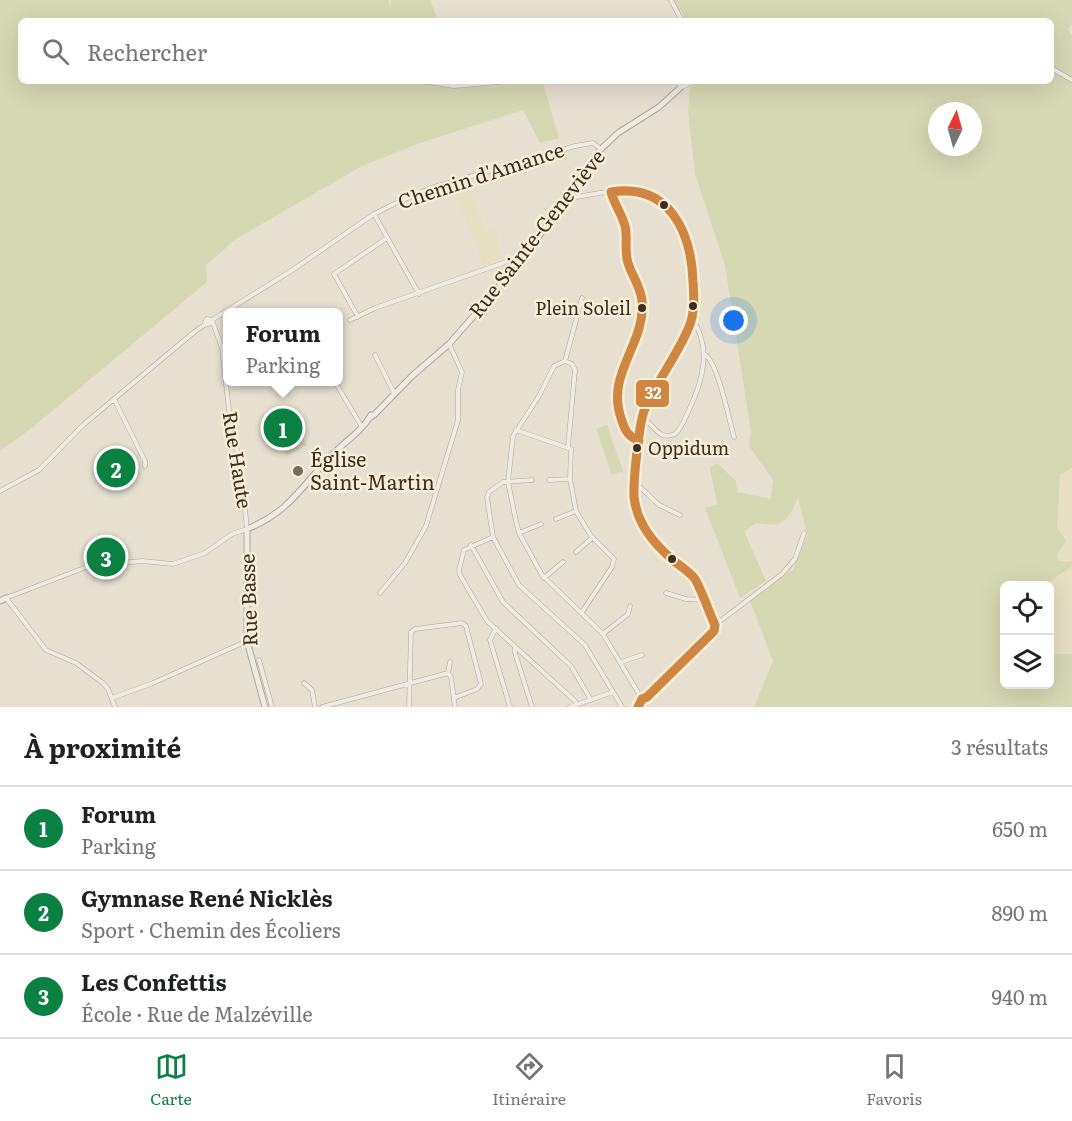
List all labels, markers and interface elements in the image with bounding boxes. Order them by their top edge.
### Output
search box [18,18,1054,84]
icon: search [39,35,72,68]
text: Rechercher [87,35,207,68]
north arrow [928,102,982,156]
street label: Chemin d'Amance [393,133,567,215]
street label: Rue Sainte-Geneviève [460,142,611,323]
unlabelled marker [658,199,670,211]
place label: Plein Soleil [535,294,631,321]
unlabelled marker [687,300,699,312]
marker: Plein Soleil [636,302,648,314]
your location [719,306,748,335]
popup [223,308,343,386]
text: Forum [245,316,321,349]
text: Parking [245,349,320,379]
line badge: 32 [635,379,670,408]
text: 32 [644,380,662,404]
pin: 1 [264,406,302,450]
street label: Rue Haute [216,409,261,511]
place label: Oppidum [648,434,729,461]
marker: Oppidum [631,442,643,454]
place label: Église Saint-Martin [310,443,435,496]
pin: 2 [96,446,136,490]
marker: Église Saint-Martin [291,464,305,478]
pin: 3 [86,534,126,580]
street label: Rue Basse [230,553,264,647]
unlabelled marker [666,553,678,565]
map controls [1000,581,1054,689]
button: locate [1000,581,1054,635]
button: layers [1000,635,1054,689]
text: À proximité [24,727,181,766]
text: 3 résultats [951,731,1048,761]
text: Forum [81,797,156,830]
text: 1 [39,813,48,843]
text: 650 m [992,813,1048,843]
text: Parking [81,830,156,860]
text: Gymnase René Nicklès [81,881,332,914]
text: 2 [38,897,49,927]
text: 890 m [992,897,1048,927]
text: Sport · Chemin des Écoliers [81,914,341,944]
text: Les Confettis [81,965,227,998]
text: 3 [38,981,49,1011]
text: 940 m [992,981,1048,1011]
text: École · Rue de Malzéville [81,998,313,1028]
tab: Carte [150,1050,192,1110]
tab: Itinéraire [492,1050,566,1110]
tab: Favoris [866,1050,922,1110]

